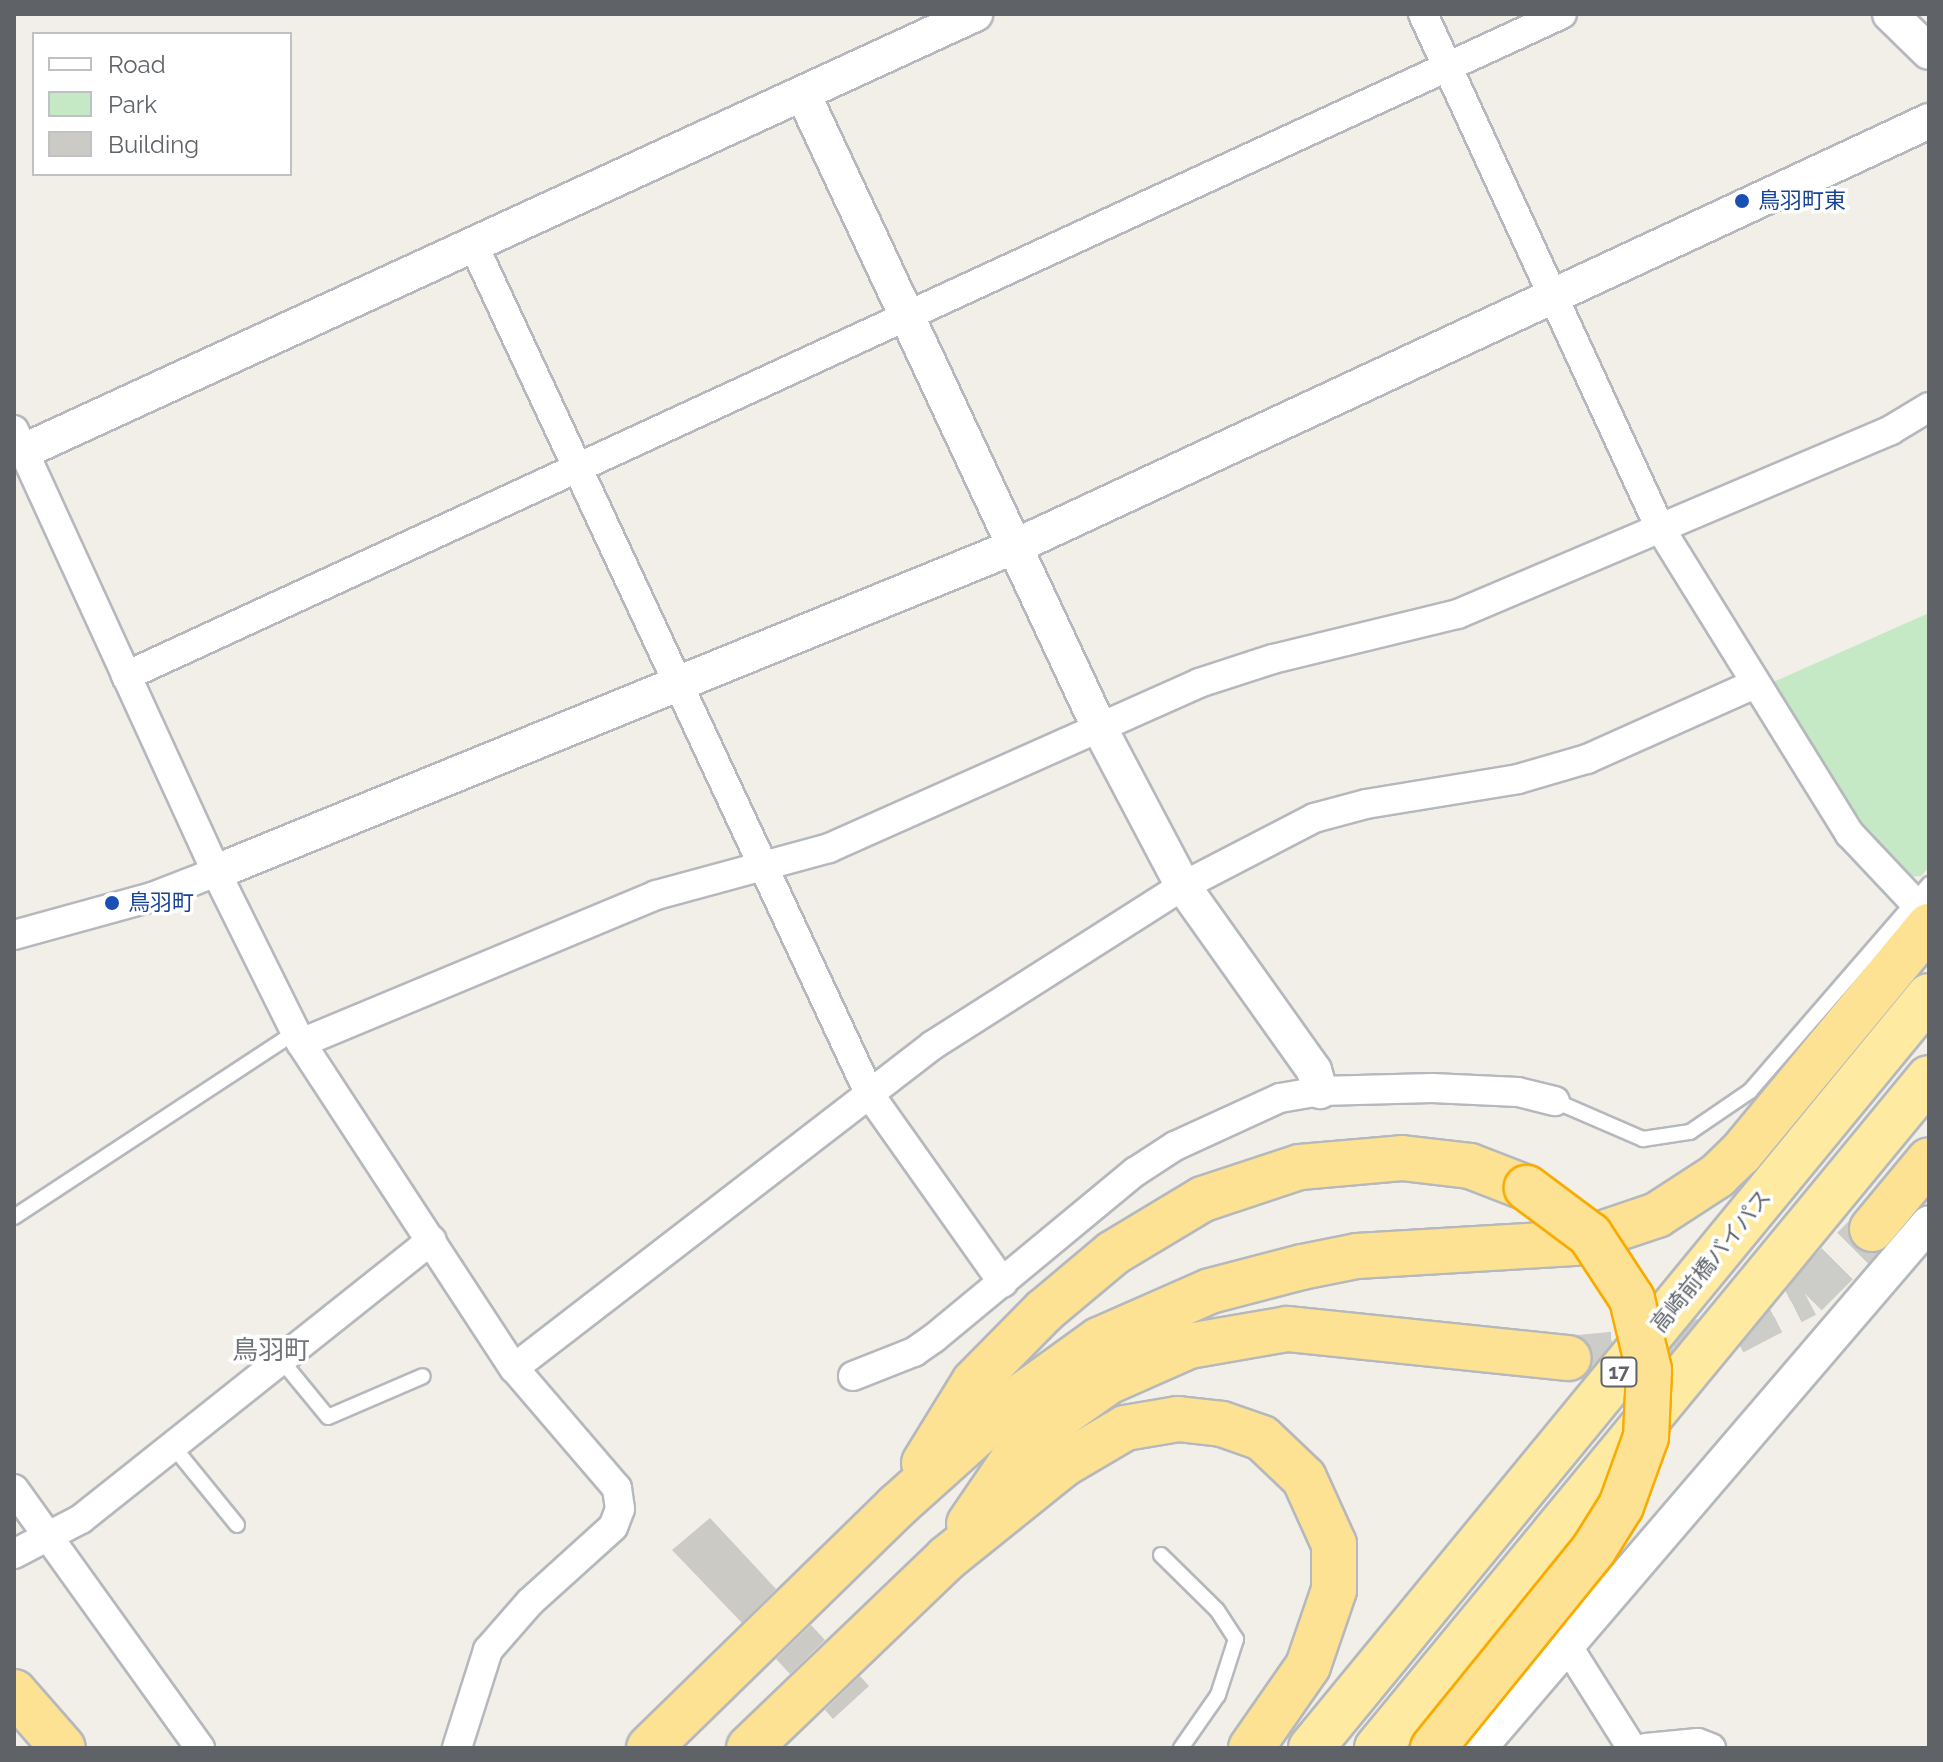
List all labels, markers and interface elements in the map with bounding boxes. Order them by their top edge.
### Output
legend [32,32,292,176]
text: Road [108,50,166,79]
text: Park [108,90,157,119]
text: Building [108,130,199,159]
place label: 鳥羽町東 [1758,188,1846,214]
marker: 鳥羽町東 [1733,192,1751,210]
place label: 鳥羽町 [128,890,194,916]
marker: 鳥羽町 [103,894,121,912]
street label: 高崎前橋バイパス [1645,1184,1777,1338]
district label: 鳥羽町 [232,1335,310,1367]
road number: 17 [1599,1356,1639,1388]

